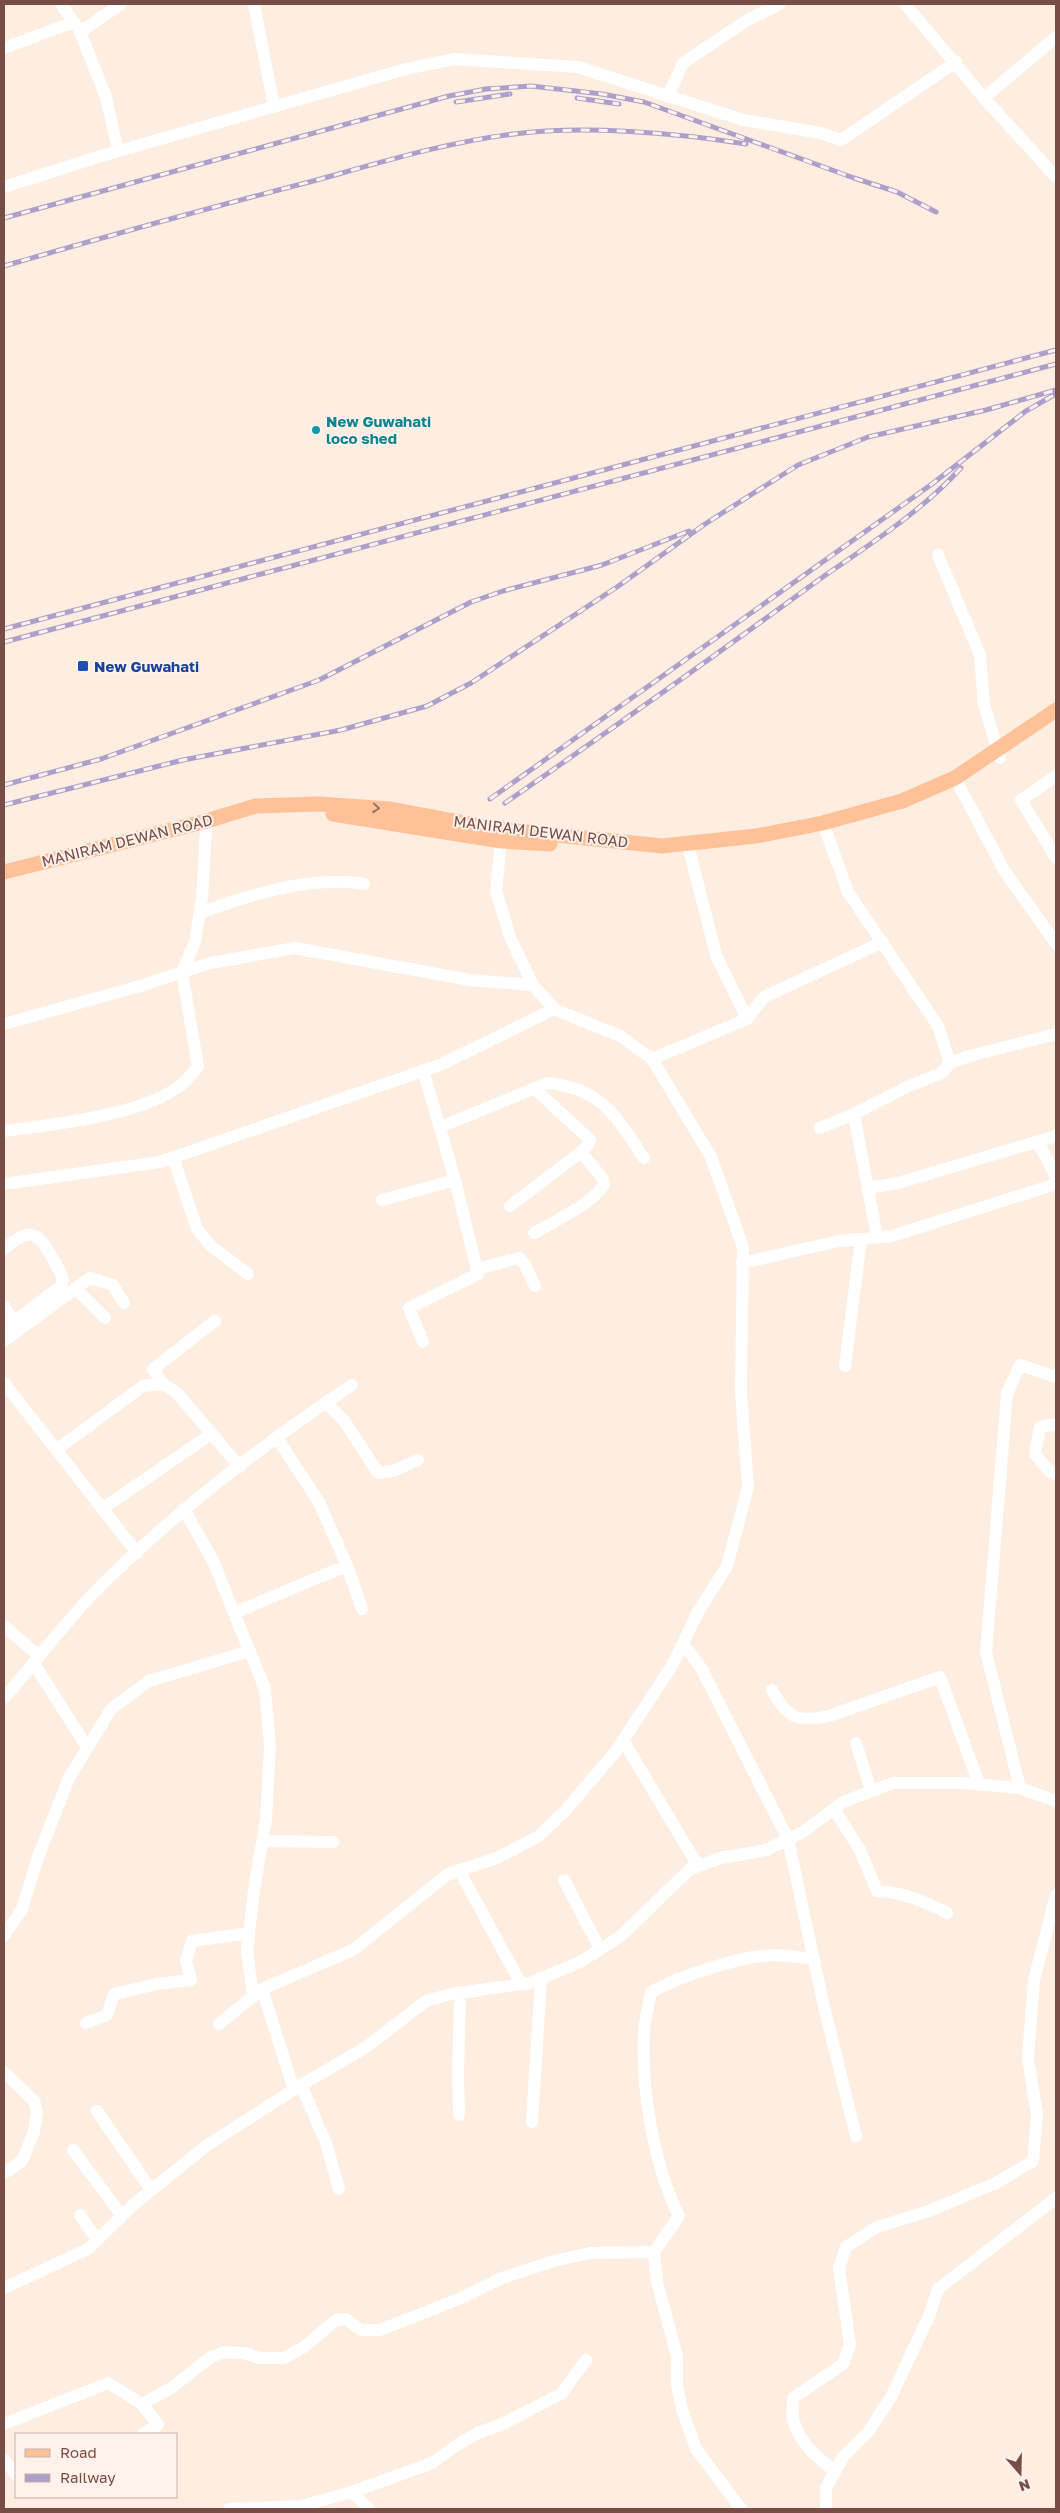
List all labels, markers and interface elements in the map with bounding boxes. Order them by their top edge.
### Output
place label: New Guwahati loco shed [326,412,431,447]
marker: New Guwahati loco shed [310,424,322,436]
place label: New Guwahati [94,657,199,675]
marker: New Guwahati [76,659,90,673]
one-way arrow [373,802,381,813]
street label: MANIRAM DEWAN ROAD [39,810,215,870]
street label: MANIRAM DEWAN ROAD [453,811,629,851]
legend [15,2433,178,2498]
text: Road [60,2443,97,2461]
north arrow [995,2448,1045,2498]
text: Railway [60,2468,116,2486]
text: N [1017,2476,1033,2495]

